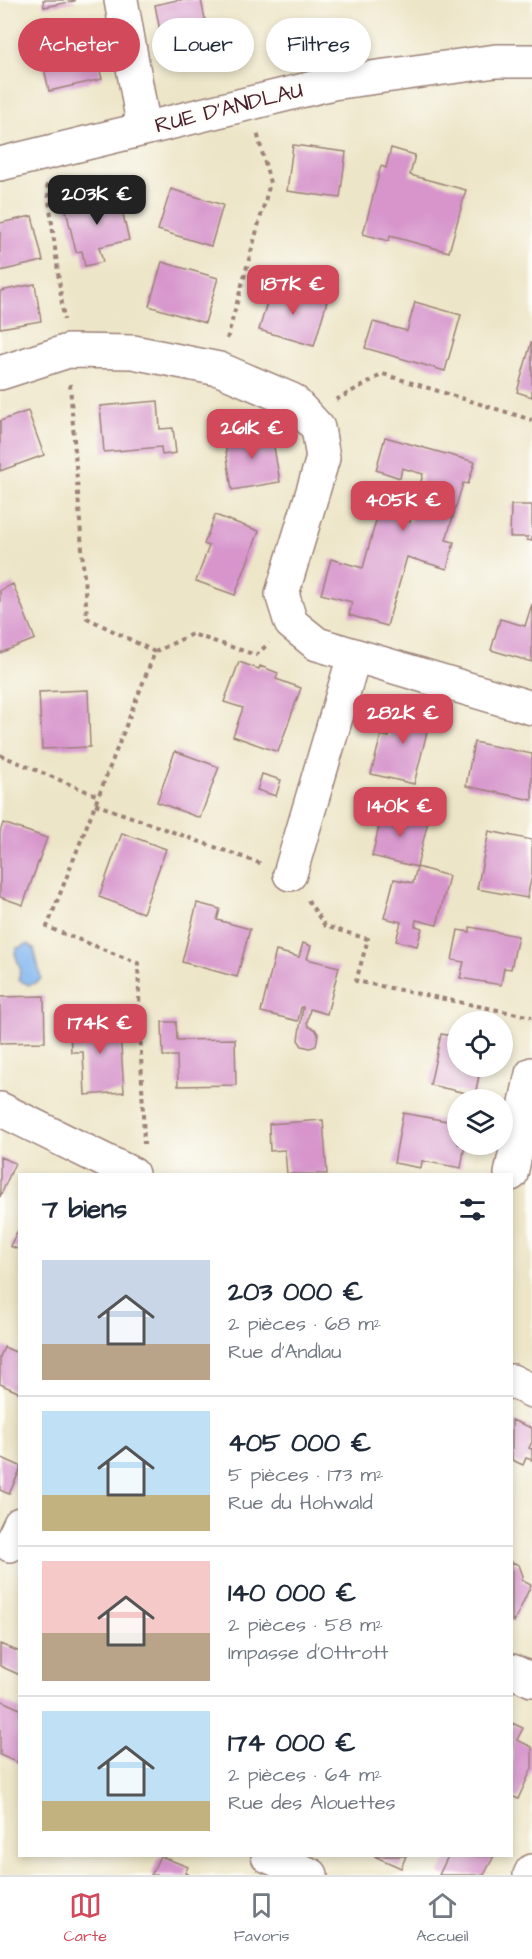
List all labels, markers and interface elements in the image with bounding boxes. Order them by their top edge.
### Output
chip: Acheter [18,18,140,72]
chip: Louer [152,18,254,72]
chip: Filtres [266,18,371,72]
street label: RUE D'ANDLAU [152,75,306,141]
pin: 203K € [48,175,146,226]
text: 203K € [62,180,132,208]
pin: 187K € [244,265,342,316]
text: 187K € [261,270,325,298]
pin: 261K € [203,409,301,460]
text: 261K € [221,414,283,442]
pin: 405K € [354,481,452,532]
text: 405K € [365,486,441,514]
pin: 282K € [354,694,452,745]
text: 282K € [367,699,439,727]
pin: 140K € [351,787,449,838]
text: 140K € [368,792,432,820]
pin: 174K € [51,1004,149,1055]
text: 174K € [68,1009,132,1037]
map controls [447,1011,513,1155]
button: locate [447,1011,513,1077]
button: layers [447,1089,513,1155]
text: 7 biens [42,1191,127,1227]
icon: filters [456,1193,489,1226]
text: 203 000 € [228,1274,363,1310]
icon: home [90,1284,162,1356]
text: 2 pièces · 68 m² [228,1310,381,1338]
text: Rue d'Andlau [228,1338,341,1366]
text: 405 000 € [228,1425,371,1461]
icon: home [90,1435,162,1507]
text: 5 pièces · 173 m² [228,1461,384,1489]
text: Rue du Hohwald [228,1489,373,1517]
text: 140 000 € [228,1575,356,1611]
icon: home [90,1585,162,1657]
text: 2 pièces · 58 m² [228,1611,383,1639]
text: Impasse d'Ottrott [228,1639,388,1667]
text: 174 000 € [228,1725,356,1761]
icon: home [90,1735,162,1807]
text: 2 pièces · 64 m² [228,1761,382,1789]
text: Rue des Alouettes [228,1789,396,1817]
tab: Carte [63,1889,107,1947]
tab: Favoris [234,1889,289,1947]
tab: Accueil [416,1889,469,1947]

